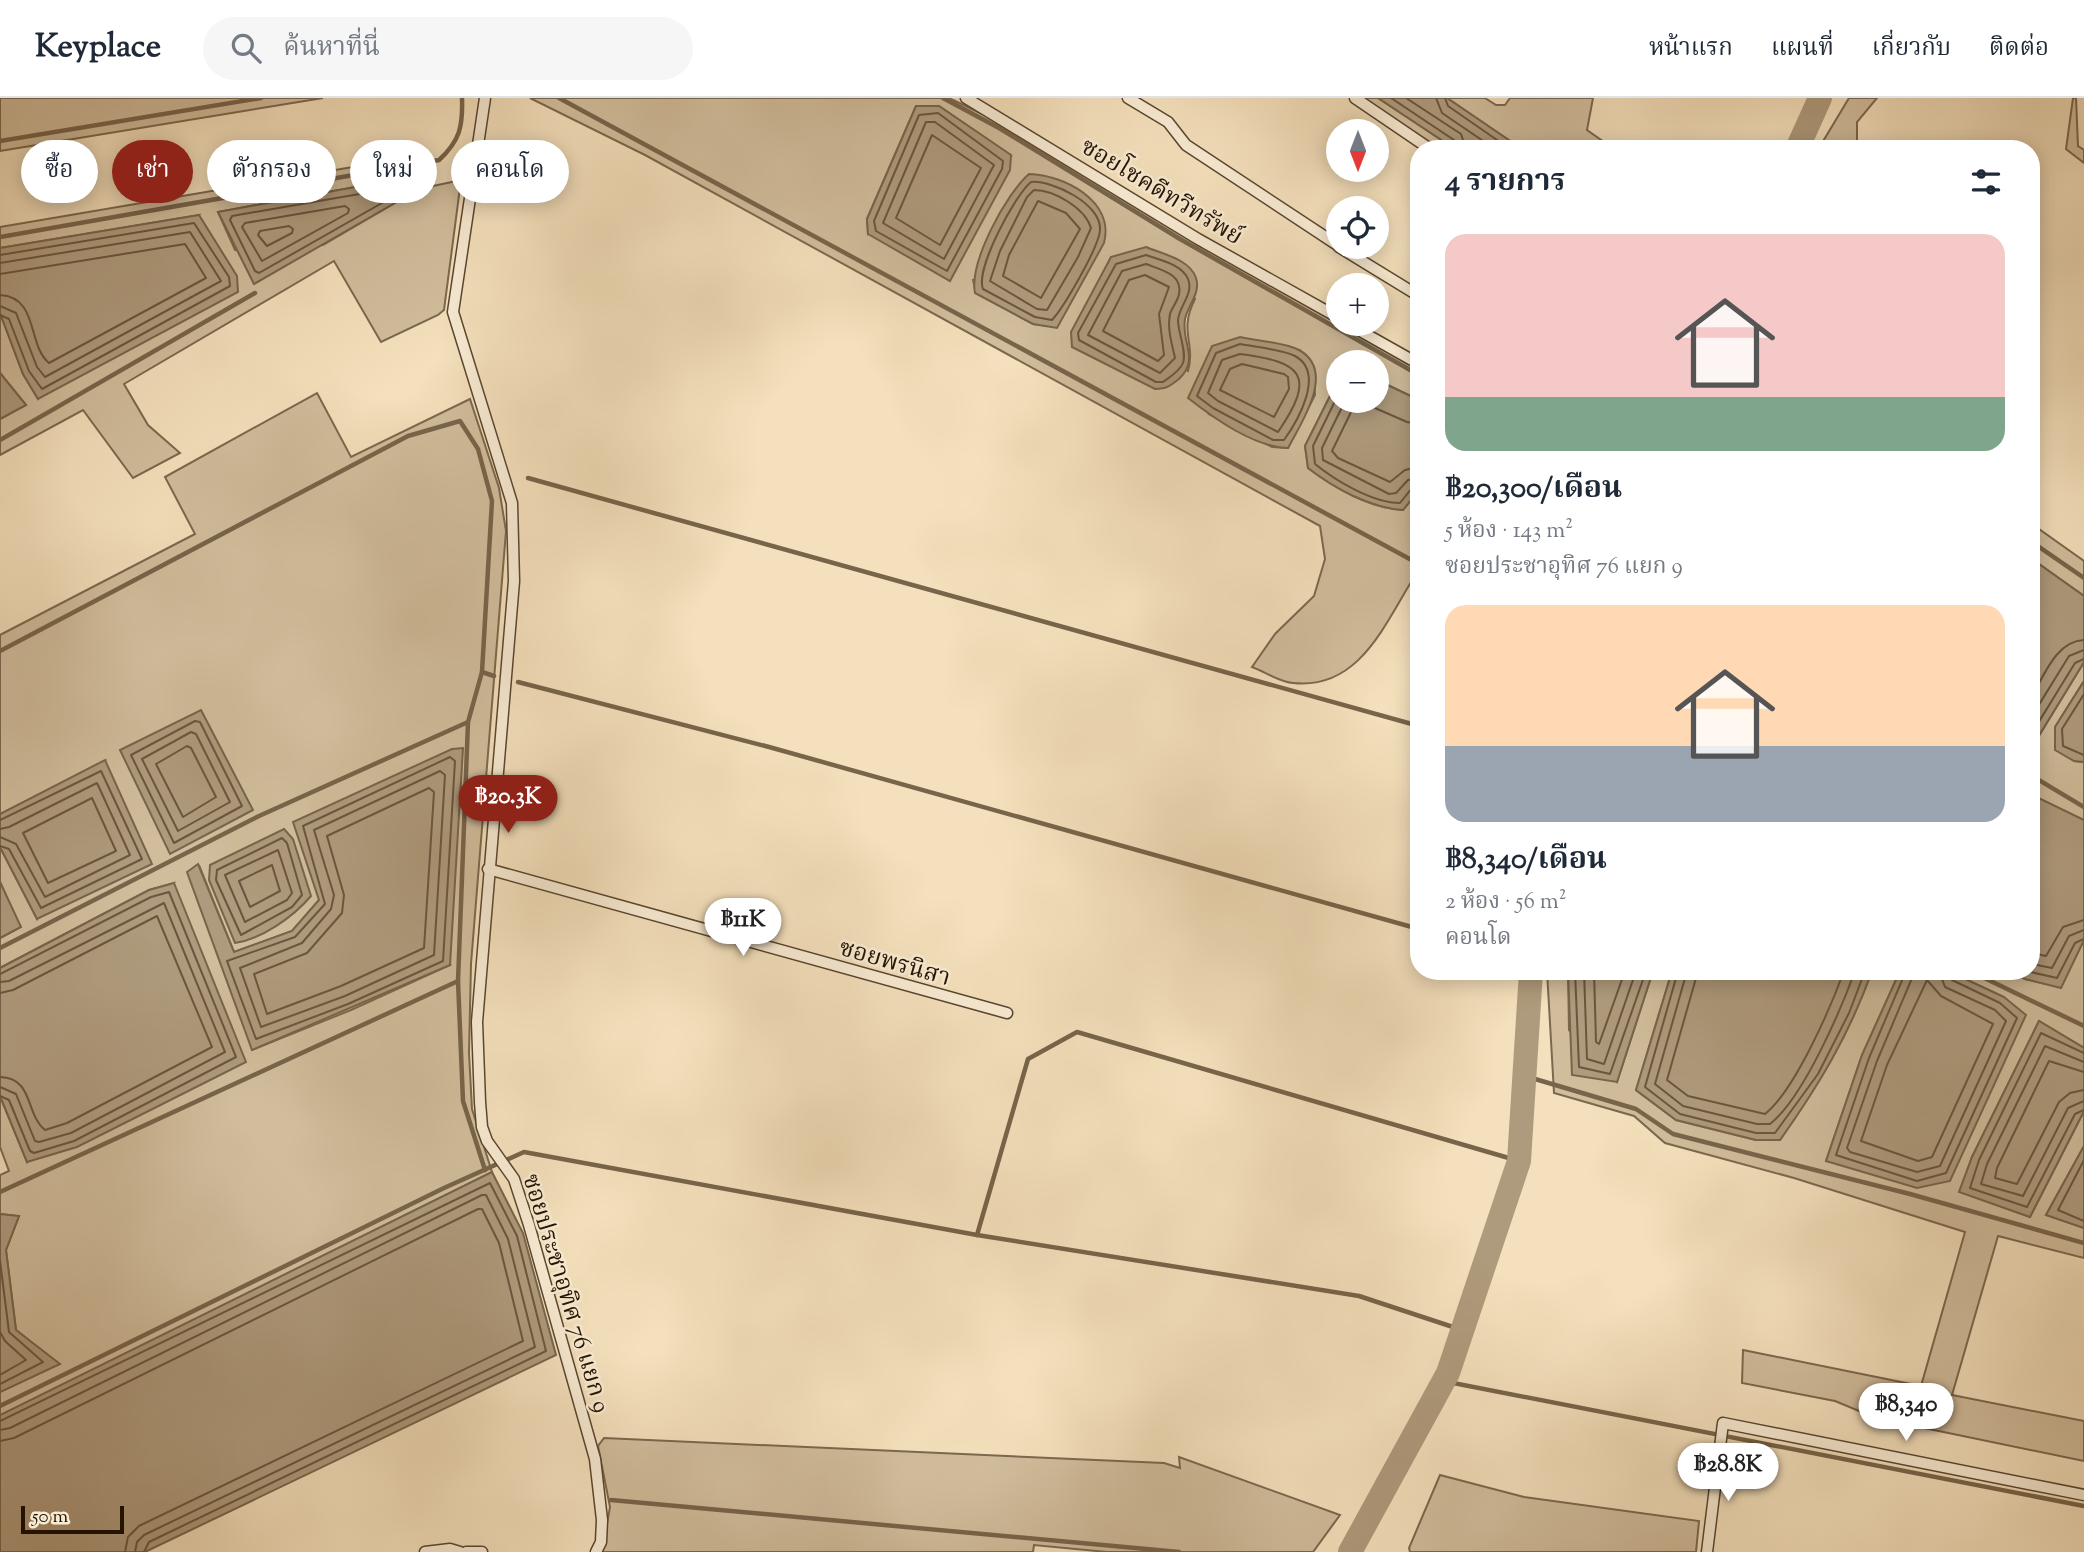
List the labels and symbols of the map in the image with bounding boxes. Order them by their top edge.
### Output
north arrow [1326,119,1390,182]
street label: ซอยโชคดีทวีทรัพย์ [1074,128,1250,255]
pin: ฿20.3K [451,776,565,835]
pin: ฿11K [702,898,784,958]
street label: ซอยพรนิสา [835,932,954,996]
street label: ซอยประชาอุทิศ 76 แยก 9 [513,1170,618,1417]
pin: ฿8,340 [1849,1384,1963,1443]
pin: ฿28.8K [1671,1444,1785,1503]
scale bar [21,1503,124,1535]

